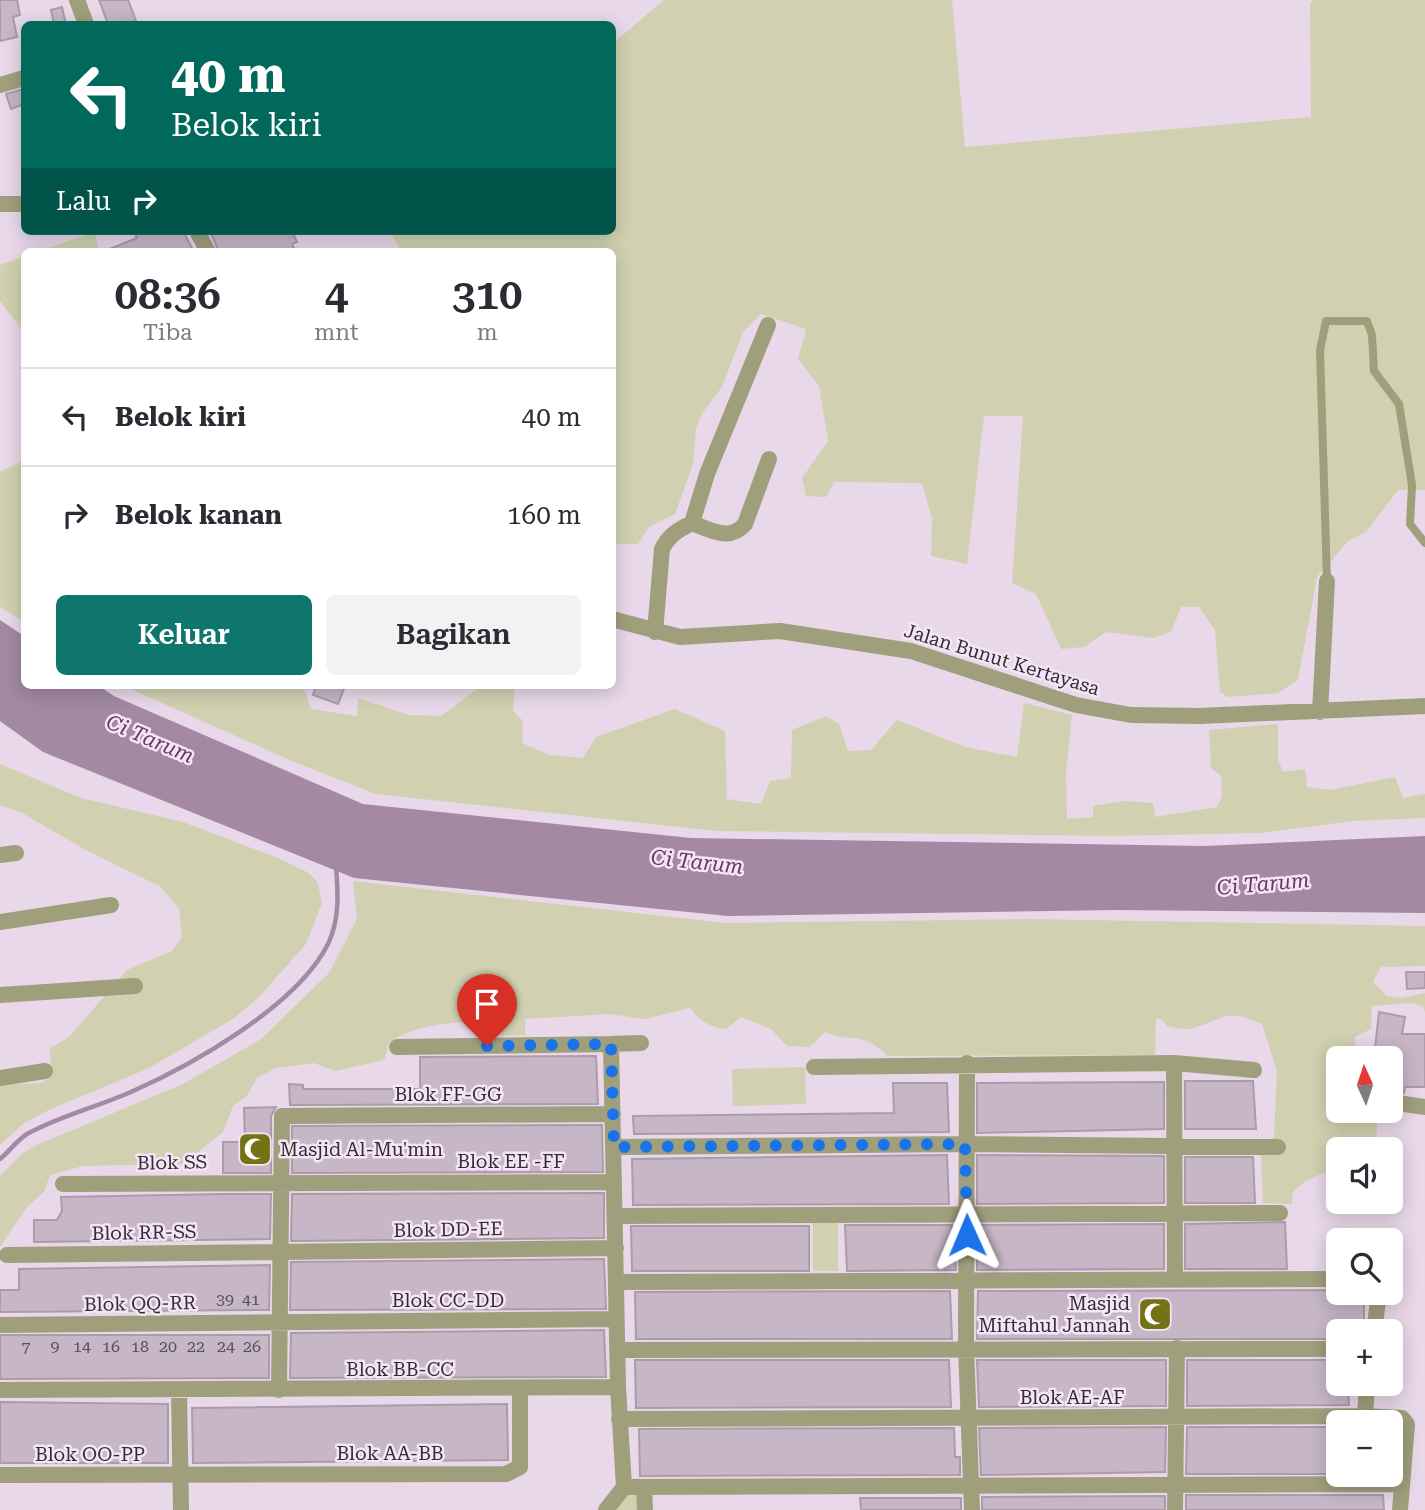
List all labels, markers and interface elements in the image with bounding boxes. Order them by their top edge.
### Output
text: 40 m [171,47,286,104]
icon: left [56,49,147,140]
text: Belok kiri [171,106,322,144]
icon: right [125,182,163,220]
text: Lalu [56,186,111,216]
text: 08:36 [114,270,221,319]
text: 4 [325,270,348,319]
text: 310 [452,270,523,319]
text: Tiba [143,319,193,346]
text: mnt [314,319,359,346]
text: m [477,319,498,346]
icon: left [56,398,94,436]
text: Belok kiri [115,402,246,432]
text: 40 m [522,402,581,432]
icon: right [56,496,94,534]
text: Belok kanan [115,500,282,530]
text: 160 m [507,500,581,530]
button: Keluar [56,595,312,675]
button: Bagikan [326,595,581,675]
street label: Jalan Bunut Kertayasa [901,619,1103,700]
water label: Ci Tarum [103,710,197,768]
water label: Ci Tarum [650,845,744,879]
water label: Ci Tarum [1216,868,1310,900]
pin [457,974,517,1046]
icon: arrive [468,985,506,1023]
north arrow [1326,1046,1404,1124]
map controls [1326,1046,1403,1487]
street label: Blok FF-GG [394,1083,502,1106]
mosque icon: Masjid Al-Mu'min [236,1130,274,1168]
button: sound [1326,1137,1403,1214]
place label: Masjid Al-Mu'min [280,1138,443,1161]
street label: Blok SS [137,1150,207,1175]
street label: Blok EE -FF [457,1150,565,1173]
position arrow [930,1198,1004,1272]
street label: Blok DD-EE [393,1217,503,1242]
street label: Blok RR-SS [91,1220,197,1245]
button: search [1326,1228,1403,1305]
street label: Blok CC-DD [392,1289,504,1312]
house number: 39 [216,1290,234,1309]
house number: 41 [242,1290,260,1309]
street label: Blok QQ-RR [84,1291,196,1316]
place label: Masjid Miftahul Jannah [978,1292,1130,1337]
mosque icon: Masjid Miftahul Jannah [1136,1295,1174,1333]
button: + [1326,1319,1403,1396]
house number: 7 [22,1337,31,1356]
house number: 9 [51,1337,60,1356]
house number: 14 [73,1337,91,1356]
house number: 16 [102,1337,120,1356]
house number: 18 [131,1337,149,1356]
house number: 20 [159,1337,177,1356]
house number: 22 [187,1337,205,1356]
house number: 24 [217,1337,235,1356]
house number: 26 [243,1337,261,1356]
street label: Blok BB-CC [346,1358,454,1381]
street label: Blok AE-AF [1020,1386,1124,1409]
button: − [1326,1410,1403,1487]
street label: Blok AA-BB [336,1442,444,1465]
street label: Blok OO-PP [35,1443,145,1466]

